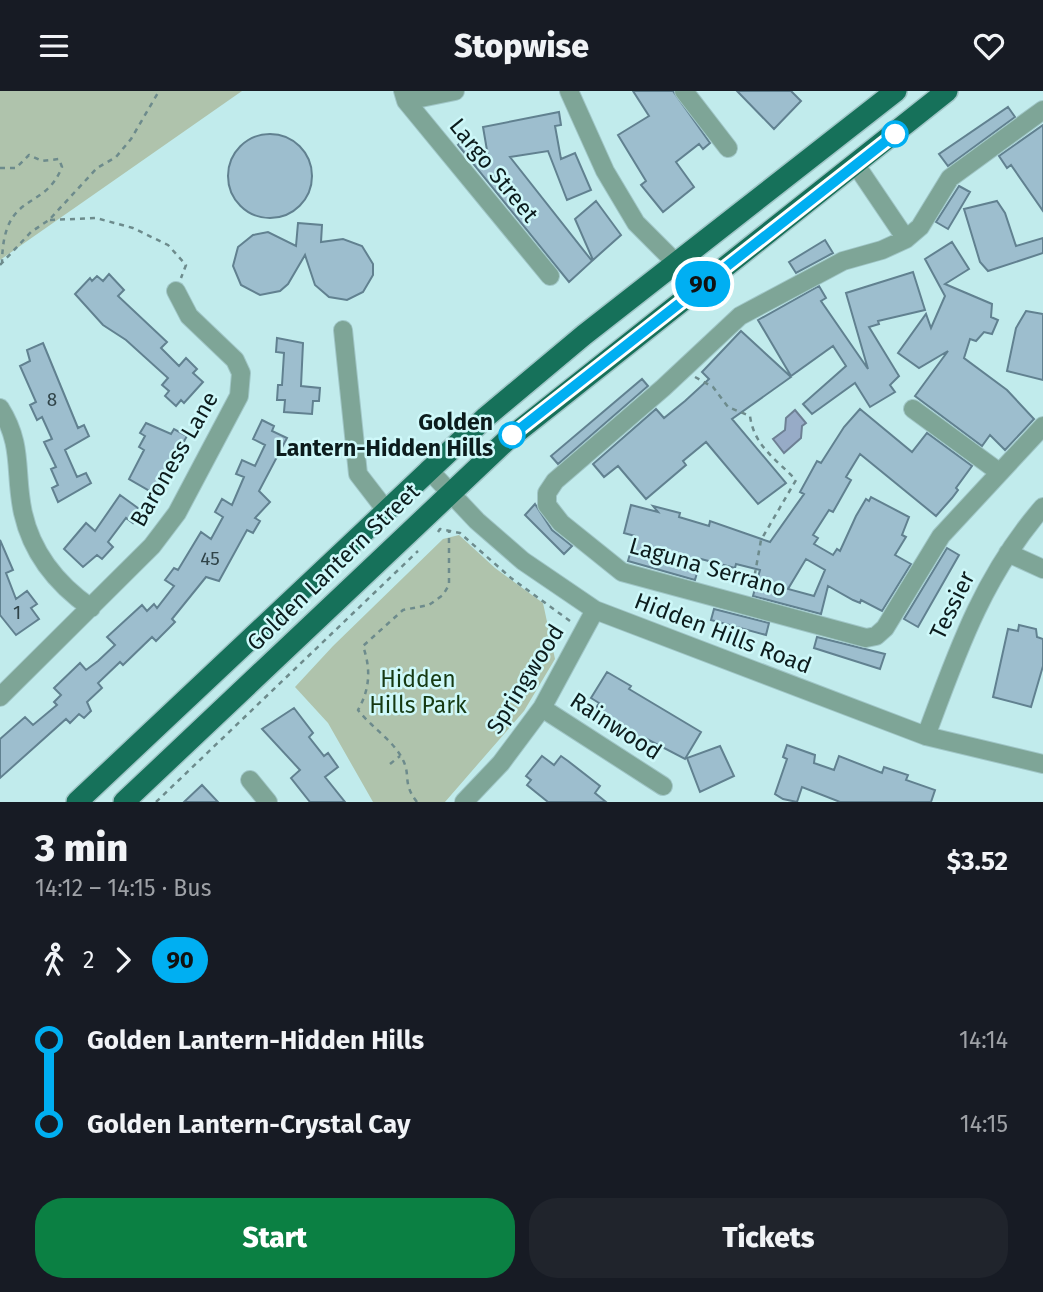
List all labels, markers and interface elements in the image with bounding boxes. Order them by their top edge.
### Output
icon: menu [35,27,73,65]
text: Stopwise [454,27,589,65]
icon: heart [970,27,1008,65]
street label: Largo Street [444,112,545,228]
unlabelled marker [882,121,908,147]
line badge: 90 [672,261,734,307]
text: 90 [689,270,717,298]
street label: Baroness Lane [124,387,224,531]
house number: 8 [47,388,57,411]
place label: Golden Lantern-Hidden Hills [275,408,493,462]
marker: Golden Lantern-Hidden Hills [499,422,525,448]
street label: Golden Lantern Street [241,477,426,657]
street label: Laguna Serrano [626,531,790,603]
house number: 45 [200,547,220,570]
street label: Tessier [924,566,980,644]
street label: Hidden Hills Road [631,586,815,680]
house number: 1 [13,601,21,624]
street label: Springwood [480,619,570,739]
park label: Hidden Hills Park [369,665,467,719]
street label: Rainwood [565,686,667,766]
text: 3 min [35,825,128,871]
text: $3.52 [947,846,1008,877]
text: 14:12 – 14:15 · Bus [35,874,211,902]
icon: walk [35,941,73,979]
icon: forward [104,941,142,979]
text: 2 [83,946,94,974]
text: 90 [166,946,194,974]
text: Golden Lantern-Hidden Hills [87,1025,424,1056]
text: 14:14 [959,1026,1008,1054]
text: Golden Lantern-Crystal Cay [87,1109,410,1140]
text: 14:15 [960,1110,1008,1138]
button: Start [35,1198,515,1278]
button: Tickets [529,1198,1008,1278]

